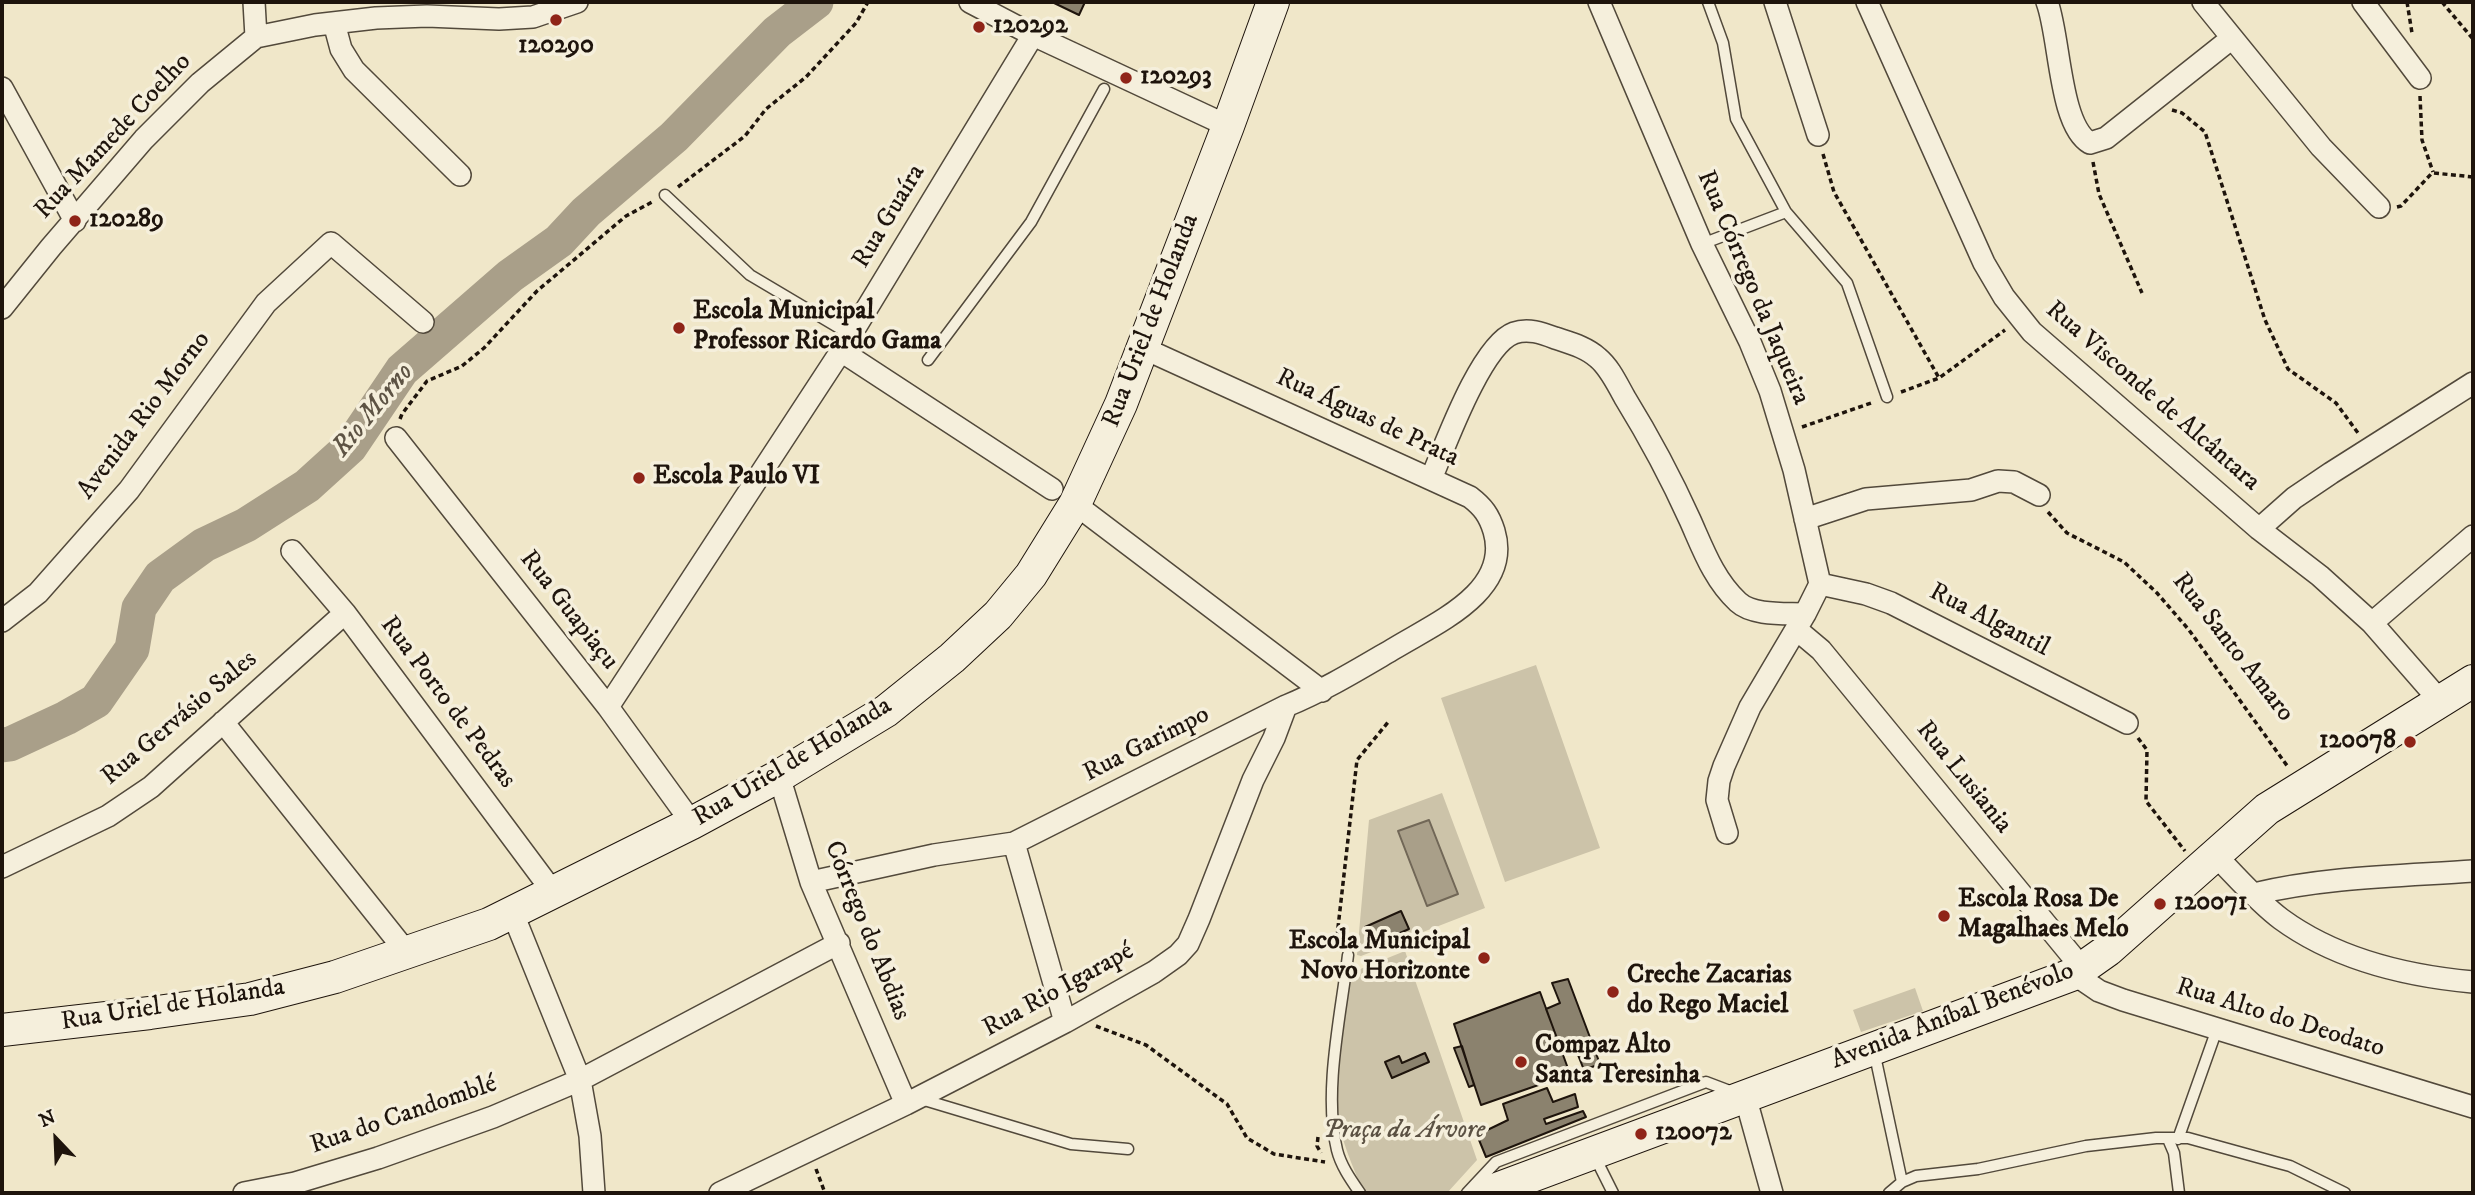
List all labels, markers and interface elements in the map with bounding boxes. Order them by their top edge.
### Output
place label: 120292 [993,11,1068,43]
marker: 120290 [548,12,564,28]
marker: 120292 [971,19,987,35]
place label: 120290 [518,31,594,63]
street label: Rua Mamede Coelho [29,48,199,226]
place label: 120293 [1140,62,1212,94]
marker: 120293 [1118,70,1134,86]
street label: Rua Guaíra [847,159,933,275]
street label: Rua Córrego da Jaqueira [1689,166,1815,410]
place label: 120289 [89,205,164,237]
street label: Rua Uriel de Holanda [1097,210,1207,432]
marker: 120289 [67,213,83,229]
street label: Rua Visconde de Alcântara [2038,295,2266,499]
place label: Escola Municipal Professor Ricardo Gama [693,297,941,358]
marker: Escola Municipal Professor Ricardo Gama [671,320,687,336]
street label: Avenida Rio Morno [72,326,218,506]
water label: Rio Morno [326,357,422,465]
street label: Rua Águas de Prata [1271,363,1463,475]
place label: Escola Paulo VI [653,462,820,494]
marker: Escola Paulo VI [631,470,647,486]
street label: Rua Guapiaçu [512,545,624,677]
street label: Rua Santo Amaro [2164,567,2300,729]
street label: Rua Algantil [1924,577,2054,665]
street label: Rua Porto de Pedras [372,611,522,795]
street label: Rua Gervásio Sales [96,645,264,793]
street label: Rua Uriel de Holanda [688,691,898,835]
street label: Rua Garimpo [1079,700,1215,790]
street label: Rua Lusiania [1908,716,2018,840]
place label: 120078 [2319,726,2396,758]
marker: 120078 [2402,734,2418,750]
street label: Córrego do Abdias [816,837,916,1025]
place label: Escola Rosa De Magalhaes Melo [1958,885,2129,946]
place label: 120071 [2174,888,2248,920]
marker: 120071 [2152,896,2168,912]
marker: Escola Rosa De Magalhaes Melo [1936,908,1952,924]
place label: Escola Municipal Novo Horizonte [1289,927,1470,988]
street label: Rua Rio Igarapé [978,937,1140,1045]
marker: Escola Municipal Novo Horizonte [1476,950,1492,966]
street label: Avenida Aníbal Benévolo [1827,956,2079,1078]
place label: Creche Zacarias do Rego Maciel [1627,961,1792,1023]
street label: Rua Alto do Deodato [2172,972,2388,1066]
street label: Rua Uriel de Holanda [59,973,287,1039]
marker: Creche Zacarias do Rego Maciel [1605,984,1621,1000]
place label: Compaz Alto Santa Teresinha [1535,1031,1700,1092]
marker: Compaz Alto Santa Teresinha [1513,1054,1529,1070]
street label: Rua do Candomblé [307,1069,501,1163]
north arrow [21,1104,91,1174]
text: N [36,1106,59,1133]
park label: Praça da Árvore [1323,1116,1485,1148]
place label: 120072 [1655,1118,1732,1150]
marker: 120072 [1633,1126,1649,1142]

